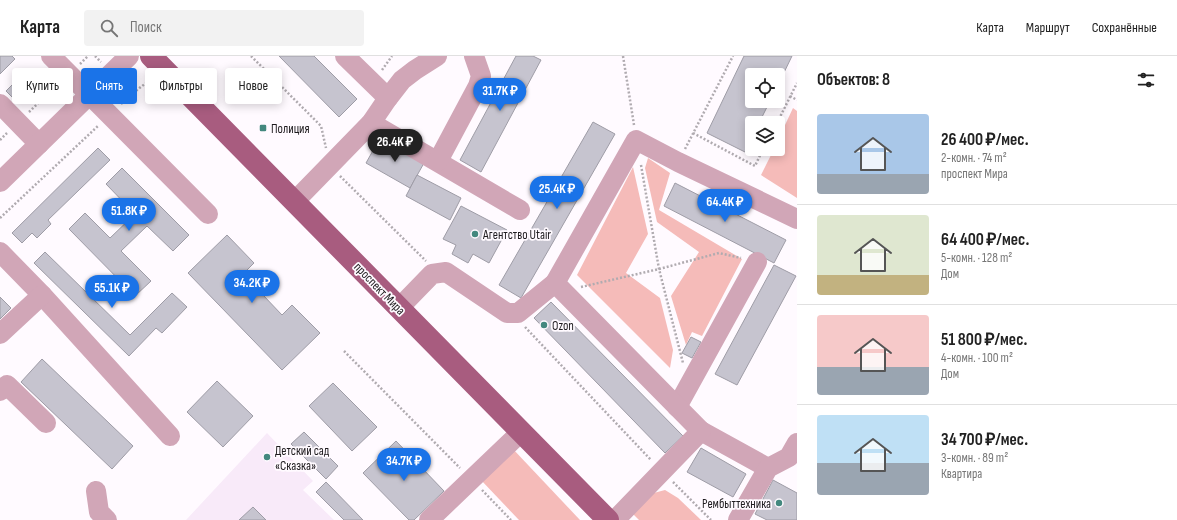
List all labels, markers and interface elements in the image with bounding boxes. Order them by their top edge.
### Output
search box [84,10,364,46]
text: Карта [20,16,60,39]
icon: search [98,17,120,39]
text: Поиск [130,18,162,37]
text: Карта [976,19,1004,36]
text: Маршрут [1026,19,1070,36]
text: Сохранённые [1092,19,1157,36]
chip: Купить [12,68,73,104]
chip: Снять [81,68,137,104]
chip: Фильтры [145,68,217,104]
chip: Новое [225,68,282,104]
map controls [745,68,785,156]
button: locate [745,68,785,108]
icon: filters [1135,69,1157,91]
text: Объектов: 8 [817,70,890,90]
pin: 31.7K ₽ [463,78,537,112]
text: 31.7K ₽ [482,83,518,99]
button: layers [745,116,785,156]
place label: Полиция [271,121,310,137]
marker: Полиция [258,123,268,133]
pin: 26.4K ₽ [358,129,432,163]
icon: home [849,130,897,178]
text: 26 400 ₽/мес. [941,130,1029,150]
text: 26.4K ₽ [377,134,413,150]
text: 2-комн. · 74 m² [941,150,1007,166]
text: проспект Мира [941,166,1008,182]
pin: 25.4K ₽ [520,176,594,210]
text: 25.4K ₽ [539,181,575,197]
pin: 64.4K ₽ [688,189,762,223]
text: 64.4K ₽ [706,194,744,210]
pin: 51.8K ₽ [92,198,166,232]
text: 51.8K ₽ [111,203,147,219]
place label: Агентство Utair [482,227,551,243]
marker: Агентство Utair [470,229,480,239]
text: 64 400 ₽/мес. [941,230,1029,250]
icon: home [849,231,897,279]
text: 5-комн. · 128 m² [941,250,1012,266]
street label: проспект Мира [350,259,408,318]
text: Дом [941,266,959,282]
pin: 34.2K ₽ [215,270,289,304]
pin: 55.1K ₽ [75,275,149,309]
text: 34.2K ₽ [234,275,270,291]
text: 55.1K ₽ [94,280,130,296]
place label: Ozon [552,318,574,334]
marker: Ozon [539,320,549,330]
text: 51 800 ₽/мес. [941,330,1027,350]
icon: home [849,331,897,379]
text: 4-комн. · 100 m² [941,350,1013,366]
text: Дом [941,366,959,382]
text: 34 700 ₽/мес. [941,430,1028,450]
icon: home [849,431,897,479]
place label: Детский сад «Сказка» [275,443,330,474]
pin: 34.7K ₽ [367,448,441,482]
text: 3-комн. · 89 m² [941,450,1008,466]
marker: Детский сад «Сказка» [262,452,272,462]
text: 34.7K ₽ [386,453,422,469]
text: Квартира [941,466,982,482]
place label: Рембыттехника [702,496,771,512]
marker: Рембыттехника [774,498,784,508]

